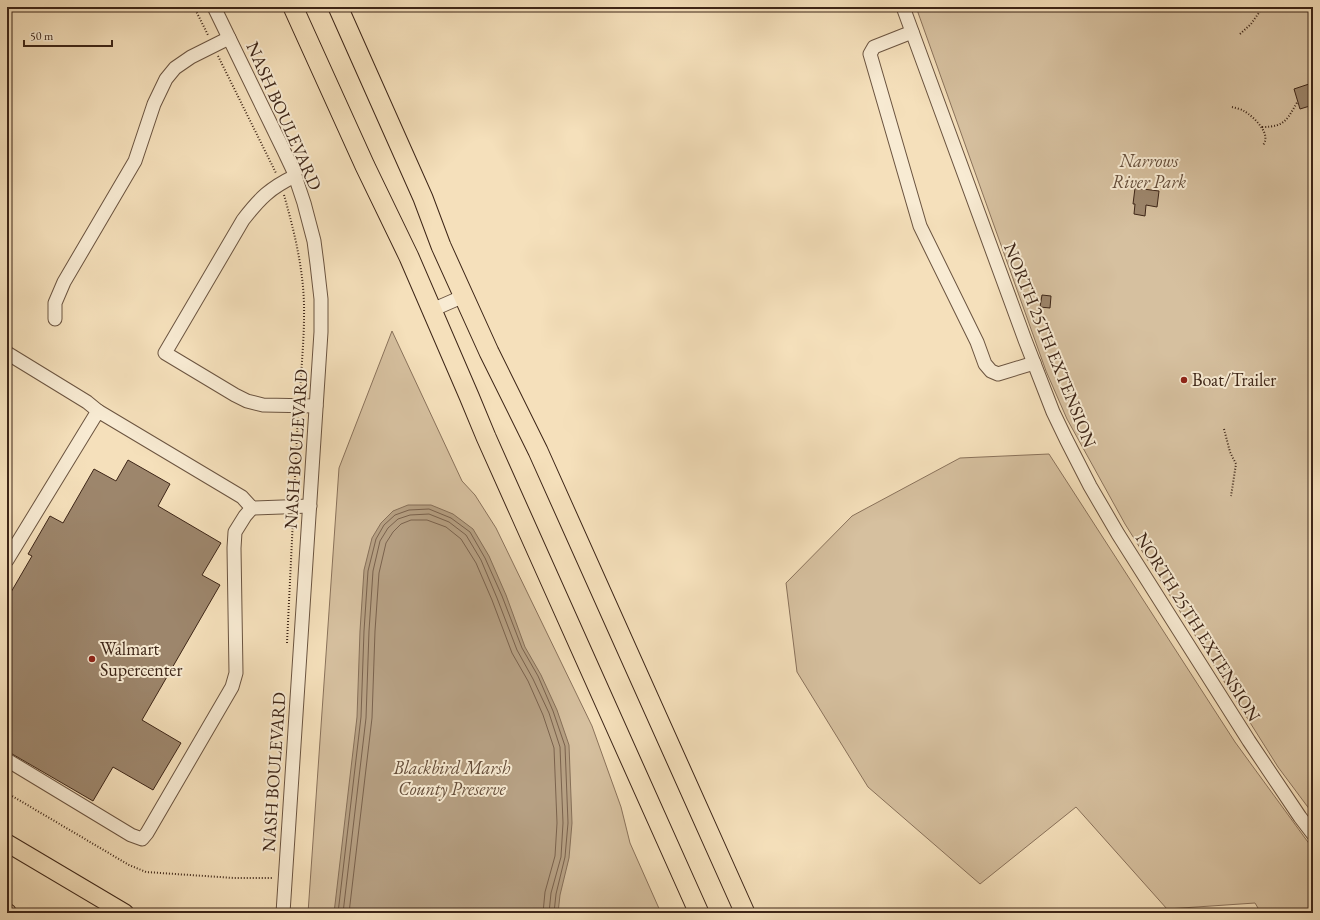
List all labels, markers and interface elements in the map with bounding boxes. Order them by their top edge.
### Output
scale bar [24,22,112,48]
text: 50 m [30,28,54,44]
street label: NASH BOULEVARD [241,38,328,194]
park label: Narrows River Park [1112,149,1186,193]
street label: NORTH 25TH EXTENSION [999,239,1102,451]
street label: NASH BOULEVARD [278,368,313,530]
place label: Boat/Trailer [1192,368,1276,391]
marker: Boat/Trailer [1179,375,1189,385]
street label: NORTH 25TH EXTENSION [1131,528,1266,726]
place label: Walmart Supercenter [100,637,182,681]
marker: Walmart Supercenter [87,654,97,664]
street label: NASH BOULEVARD [256,691,291,853]
park label: Blackbird Marsh County Preserve [392,756,511,801]

